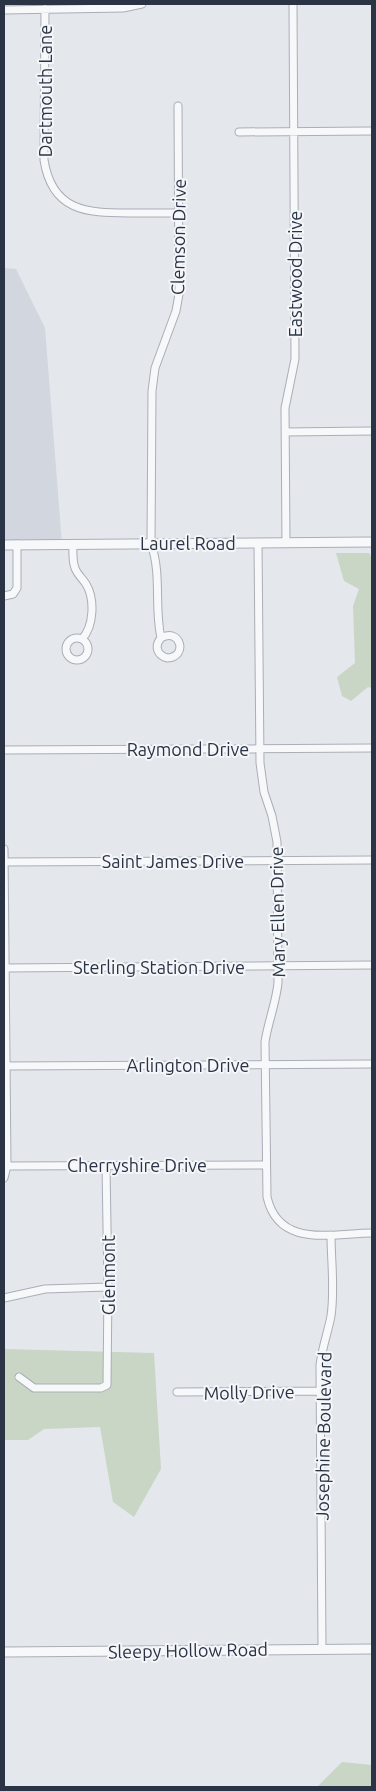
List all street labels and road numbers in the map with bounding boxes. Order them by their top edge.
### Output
street label: Dartmouth Lane [35,25,55,157]
street label: Clemson Drive [167,179,189,295]
street label: Eastwood Drive [285,211,305,337]
street label: Laurel Road [140,533,236,553]
street label: Raymond Drive [127,739,249,759]
street label: Mary Ellen Drive [266,846,288,978]
street label: Saint James Drive [102,851,244,871]
street label: Sterling Station Drive [73,957,245,977]
street label: Arlington Drive [127,1055,249,1075]
street label: Cherryshire Drive [67,1155,207,1175]
street label: Glenmont [98,1235,118,1315]
street label: Josephine Boulevard [312,1351,334,1521]
street label: Molly Drive [203,1381,295,1403]
street label: Sleepy Hollow Road [108,1639,268,1661]

